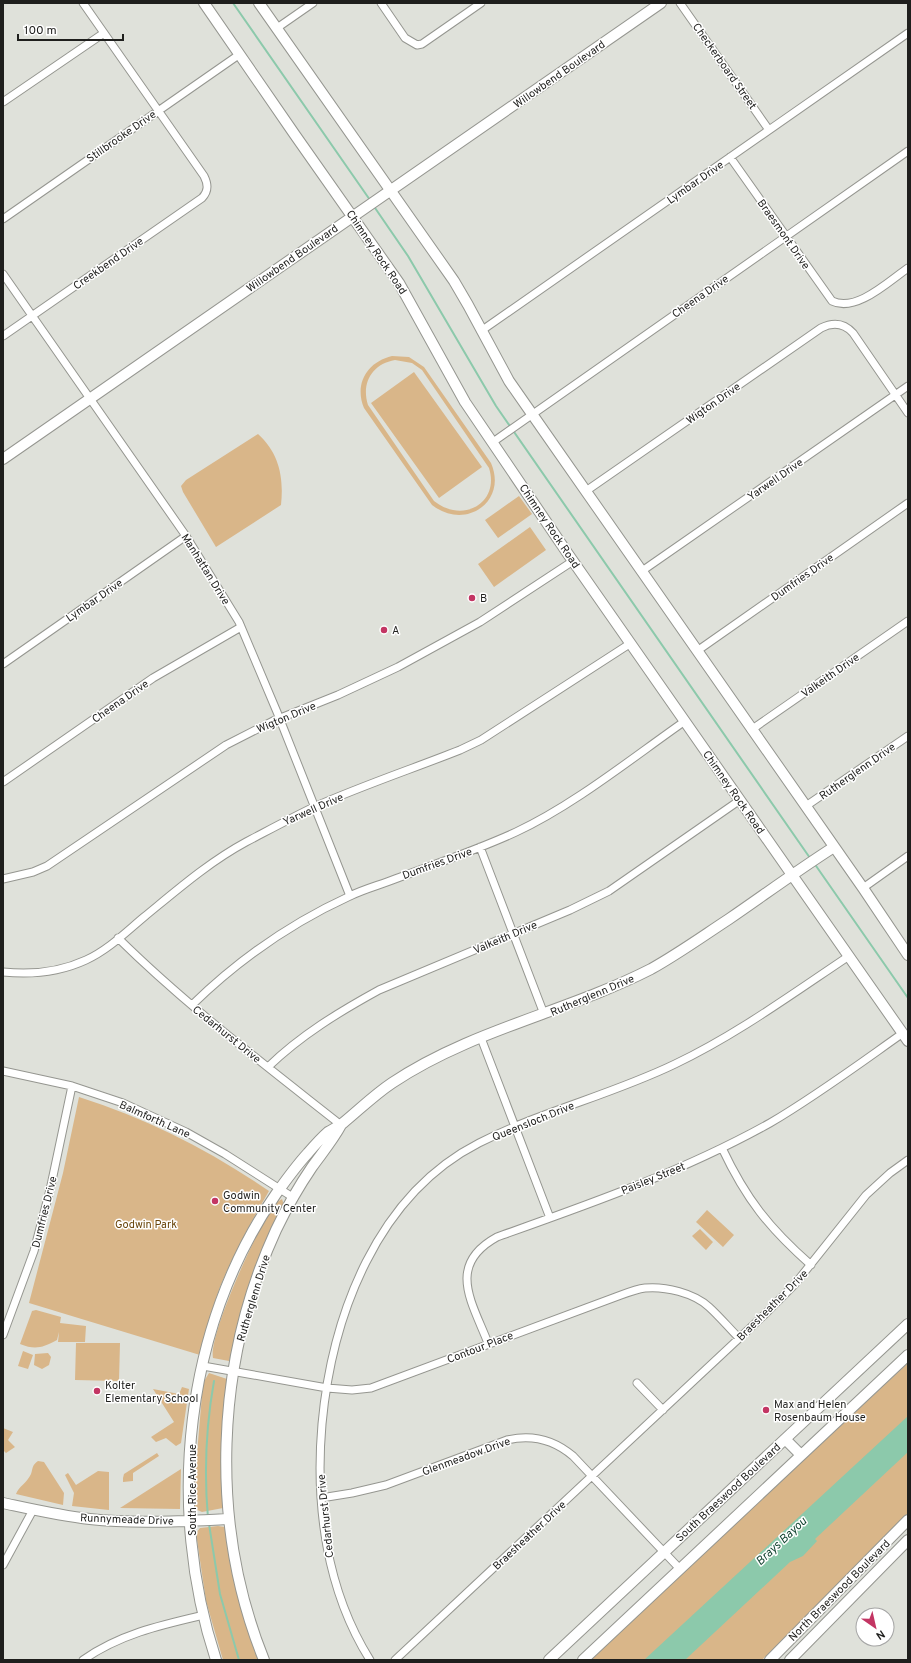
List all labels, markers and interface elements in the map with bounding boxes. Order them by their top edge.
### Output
scale bar [18,16,123,42]
street label: Checkerboard Street [689,21,759,113]
text: 100 m [24,23,57,39]
street label: Willowbend Boulevard [511,38,608,112]
street label: Stillbrooke Drive [84,108,159,166]
street label: Lymbar Drive [664,158,727,208]
street label: Braesmont Drive [754,197,813,272]
street label: Chimney Rock Road [343,208,410,297]
street label: Willowbend Boulevard [244,222,341,296]
street label: Creekbend Drive [71,234,146,293]
street label: Cheena Drive [669,272,732,322]
street label: Wigton Drive [684,380,744,428]
street label: Yarwell Drive [745,456,806,504]
street label: Chimney Rock Road [516,482,583,571]
street label: Manhattan Drive [178,531,233,608]
street label: Dumfries Drive [768,551,837,605]
street label: Lymbar Drive [63,576,126,626]
place label: B [480,592,487,606]
marker: B [467,593,477,603]
place label: A [392,624,399,638]
marker: A [379,625,389,635]
street label: Valkeith Drive [799,651,863,701]
street label: Cheena Drive [89,677,152,727]
street label: Wigton Drive [255,699,318,737]
street label: Rutherglenn Drive [817,740,898,803]
street label: Chimney Rock Road [699,748,767,837]
street label: Yarwell Drive [281,790,346,829]
street label: Dumfries Drive [400,845,474,883]
street label: Valkeith Drive [471,918,540,958]
street label: Rutherglenn Drive [548,972,637,1020]
street label: Cedarhurst Drive [189,1003,264,1067]
street label: Balmforth Lane [117,1098,192,1142]
street label: Queensloch Drive [490,1099,576,1145]
street label: Paisley Street [619,1160,687,1198]
street label: Dumfries Drive [29,1175,61,1250]
place label: Godwin Community Center [223,1189,317,1216]
marker: Godwin Community Center [210,1196,220,1206]
park label: Godwin Park [115,1218,177,1232]
street label: Rutherglenn Drive [234,1253,274,1343]
street label: Braesheather Drive [734,1267,811,1344]
street label: Contour Place [445,1329,516,1367]
place label: Kolter Elementary School [105,1379,198,1406]
marker: Kolter Elementary School [92,1386,102,1396]
place label: Max and Helen Rosenbaum House [774,1398,866,1425]
marker: Max and Helen Rosenbaum House [761,1405,771,1415]
street label: Glenmeadow Drive [420,1434,512,1479]
street label: South Braeswood Boulevard [673,1440,784,1545]
street label: South Rice Avenue [186,1444,200,1536]
street label: Cedarhurst Drive [315,1473,337,1558]
street label: Braesheather Drive [490,1498,569,1573]
street label: Runnymeade Drive [80,1511,174,1529]
water label: Brays Bayou [753,1514,811,1570]
street label: North Braeswood Boulevard [786,1537,892,1643]
north arrow [855,1607,895,1647]

